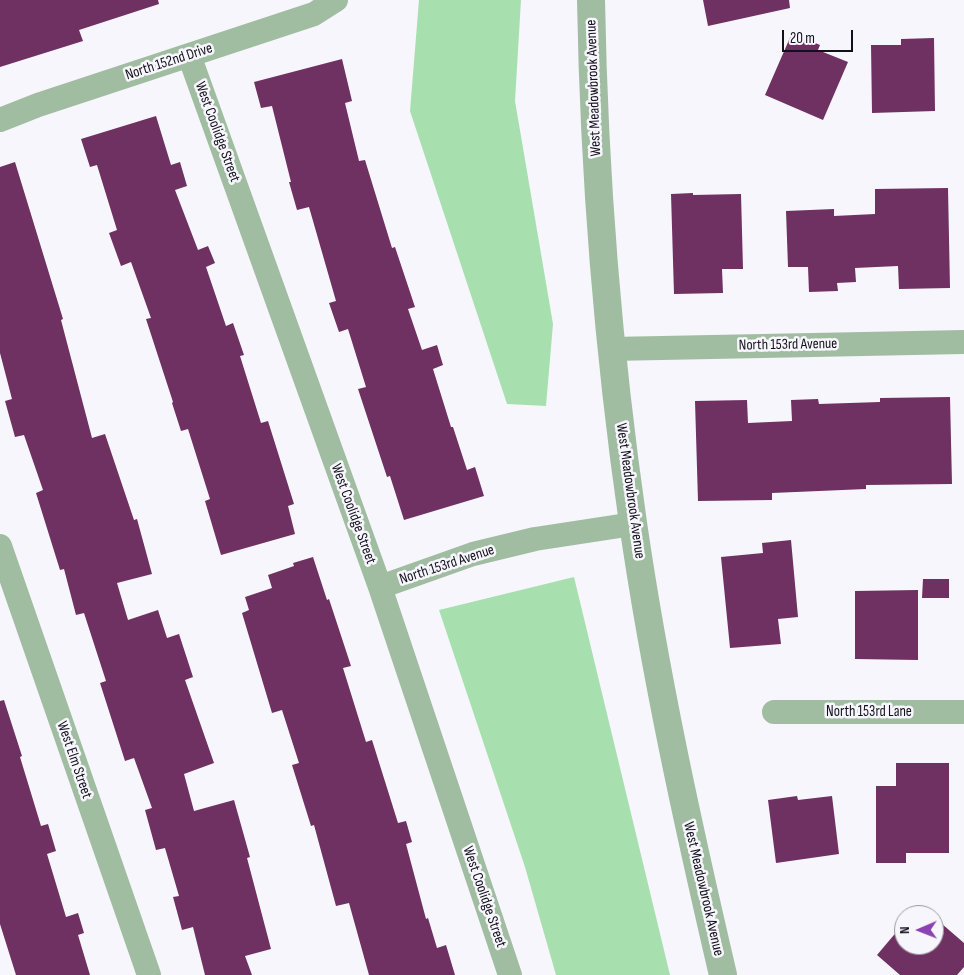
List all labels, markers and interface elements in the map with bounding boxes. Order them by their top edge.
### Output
street label: West Meadowbrook Avenue [583,19,605,157]
scale bar [784,20,855,52]
text: 20 m [790,29,815,48]
street label: North 152nd Drive [123,39,215,85]
street label: West Coolidge Street [190,79,244,185]
street label: North 153rd Avenue [739,335,837,355]
street label: West Meadowbrook Avenue [612,422,648,560]
street label: West Coolidge Street [326,461,380,567]
street label: North 153rd Avenue [397,541,497,589]
street label: North 153rd Lane [826,703,912,721]
street label: West Elm Street [52,719,96,801]
street label: West Meadowbrook Avenue [679,820,727,958]
street label: West Coolidge Street [458,844,510,950]
north arrow [894,905,944,955]
text: N [896,926,913,934]

